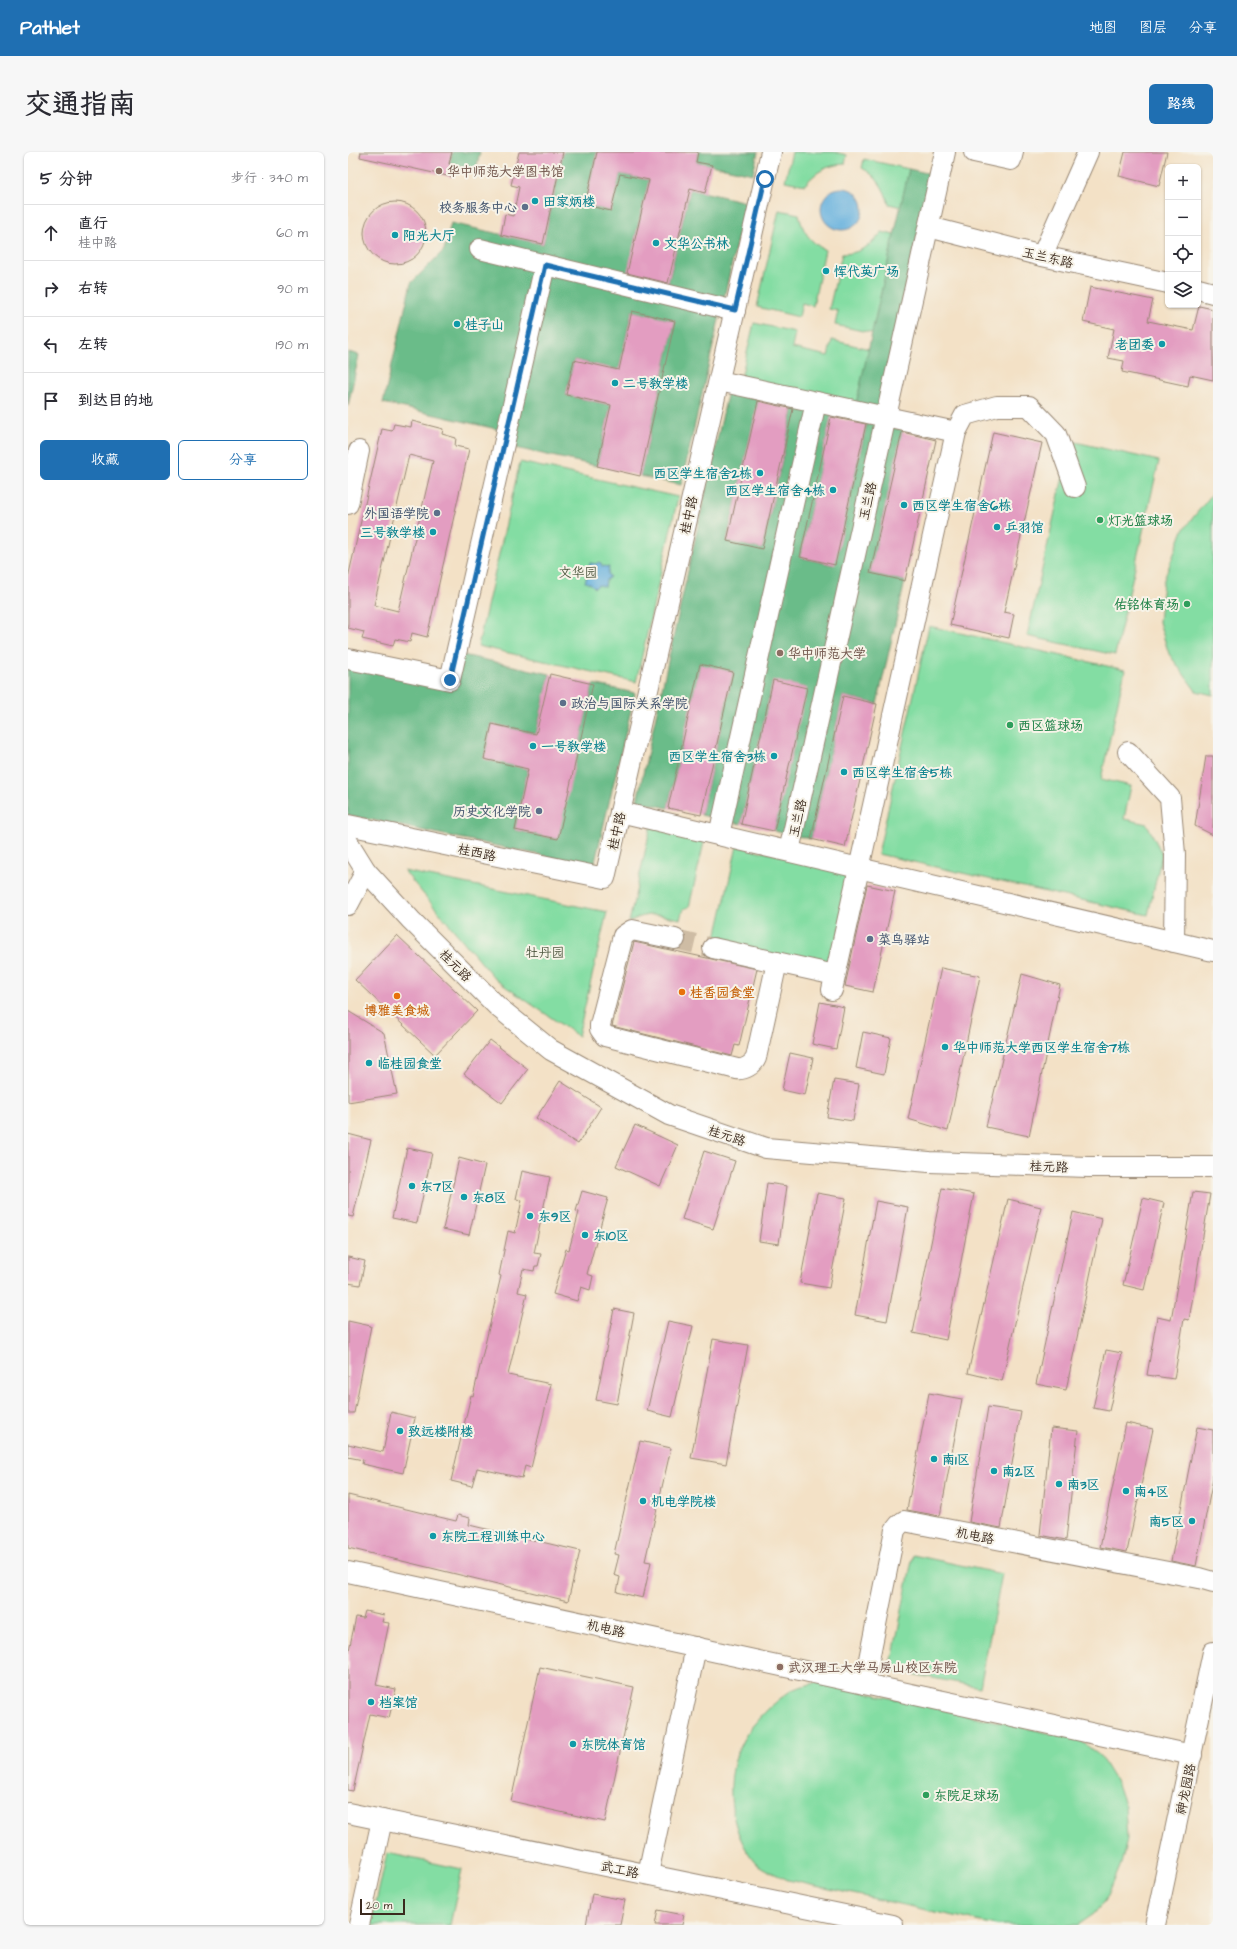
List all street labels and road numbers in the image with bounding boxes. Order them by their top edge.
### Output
street label: 玉兰东路 [1020,243,1075,273]
street label: 玉兰路 [855,480,881,522]
street label: 桂中路 [676,494,702,536]
street label: 玉兰路 [785,797,811,839]
street label: 桂中路 [604,810,630,852]
street label: 桂西路 [456,840,498,866]
street label: 桂元路 [435,946,475,986]
street label: 桂元路 [705,1121,748,1151]
street label: 桂元路 [1029,1157,1069,1177]
street label: 机电路 [954,1523,996,1549]
street label: 机电路 [585,1616,627,1642]
street label: 神龙园路 [1172,1762,1200,1817]
street label: 武工路 [599,1857,641,1883]

